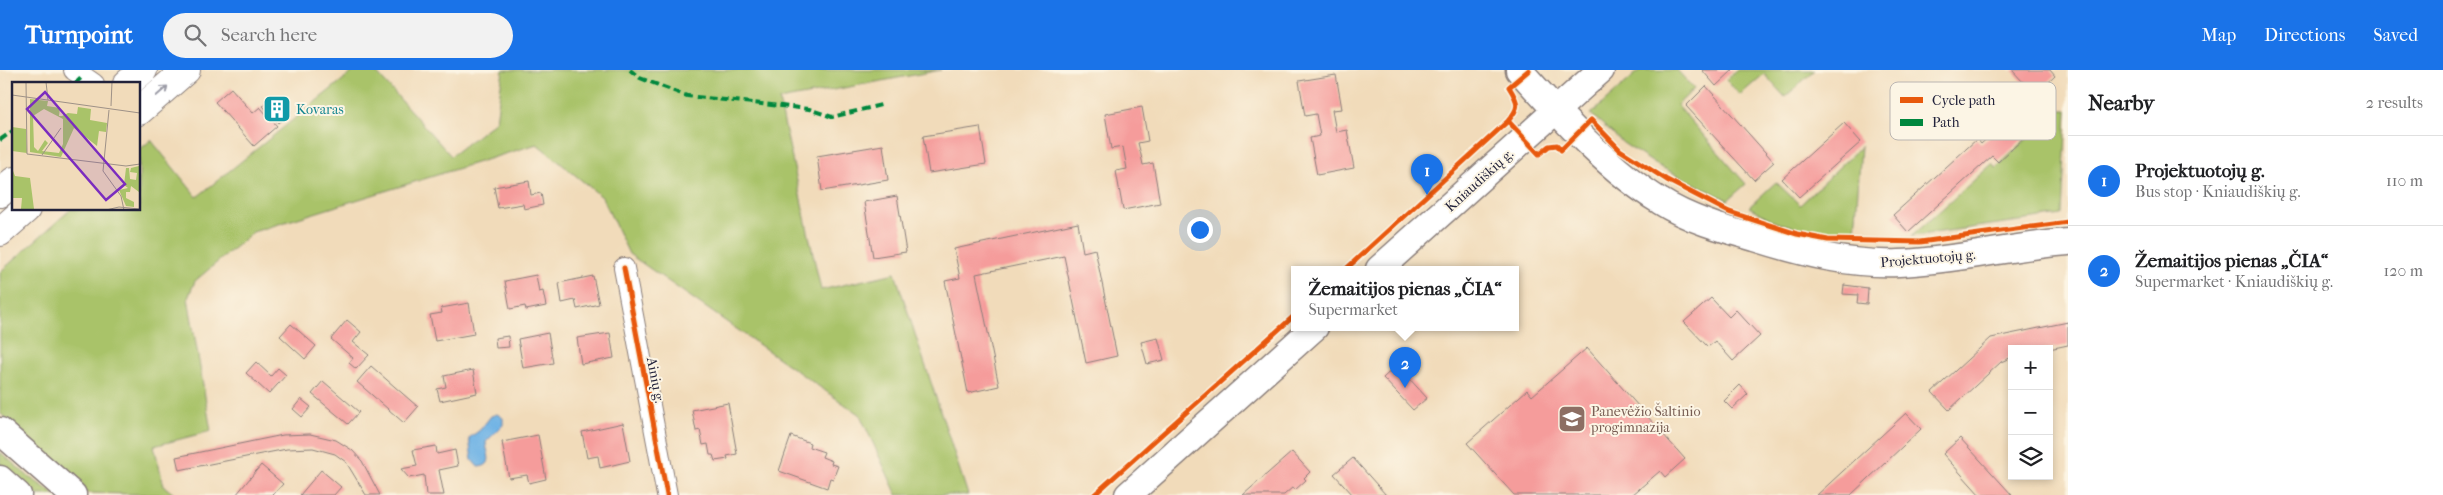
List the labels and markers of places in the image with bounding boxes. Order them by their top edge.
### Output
building icon: Kovaras [262,94,292,124]
place label: Kovaras [296,101,344,118]
pin: 1 [1411,154,1443,195]
pin: 2 [1389,347,1421,388]
place label: Panevėžio Šaltinio progimnazija [1590,402,1701,436]
school or university icon: Panevėžio Šaltinio progimnazija [1557,404,1587,434]

